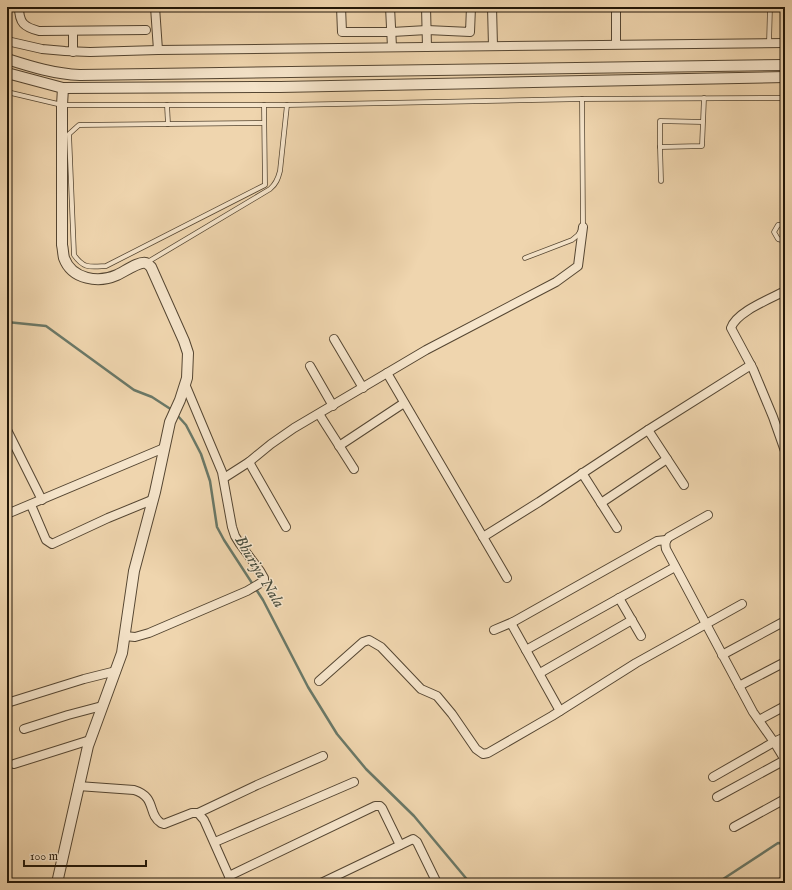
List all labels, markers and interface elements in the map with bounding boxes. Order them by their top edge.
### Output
water label: Bhuriya Nala [229,532,289,612]
scale bar [24,842,146,868]
text: 100 m [30,849,58,864]

